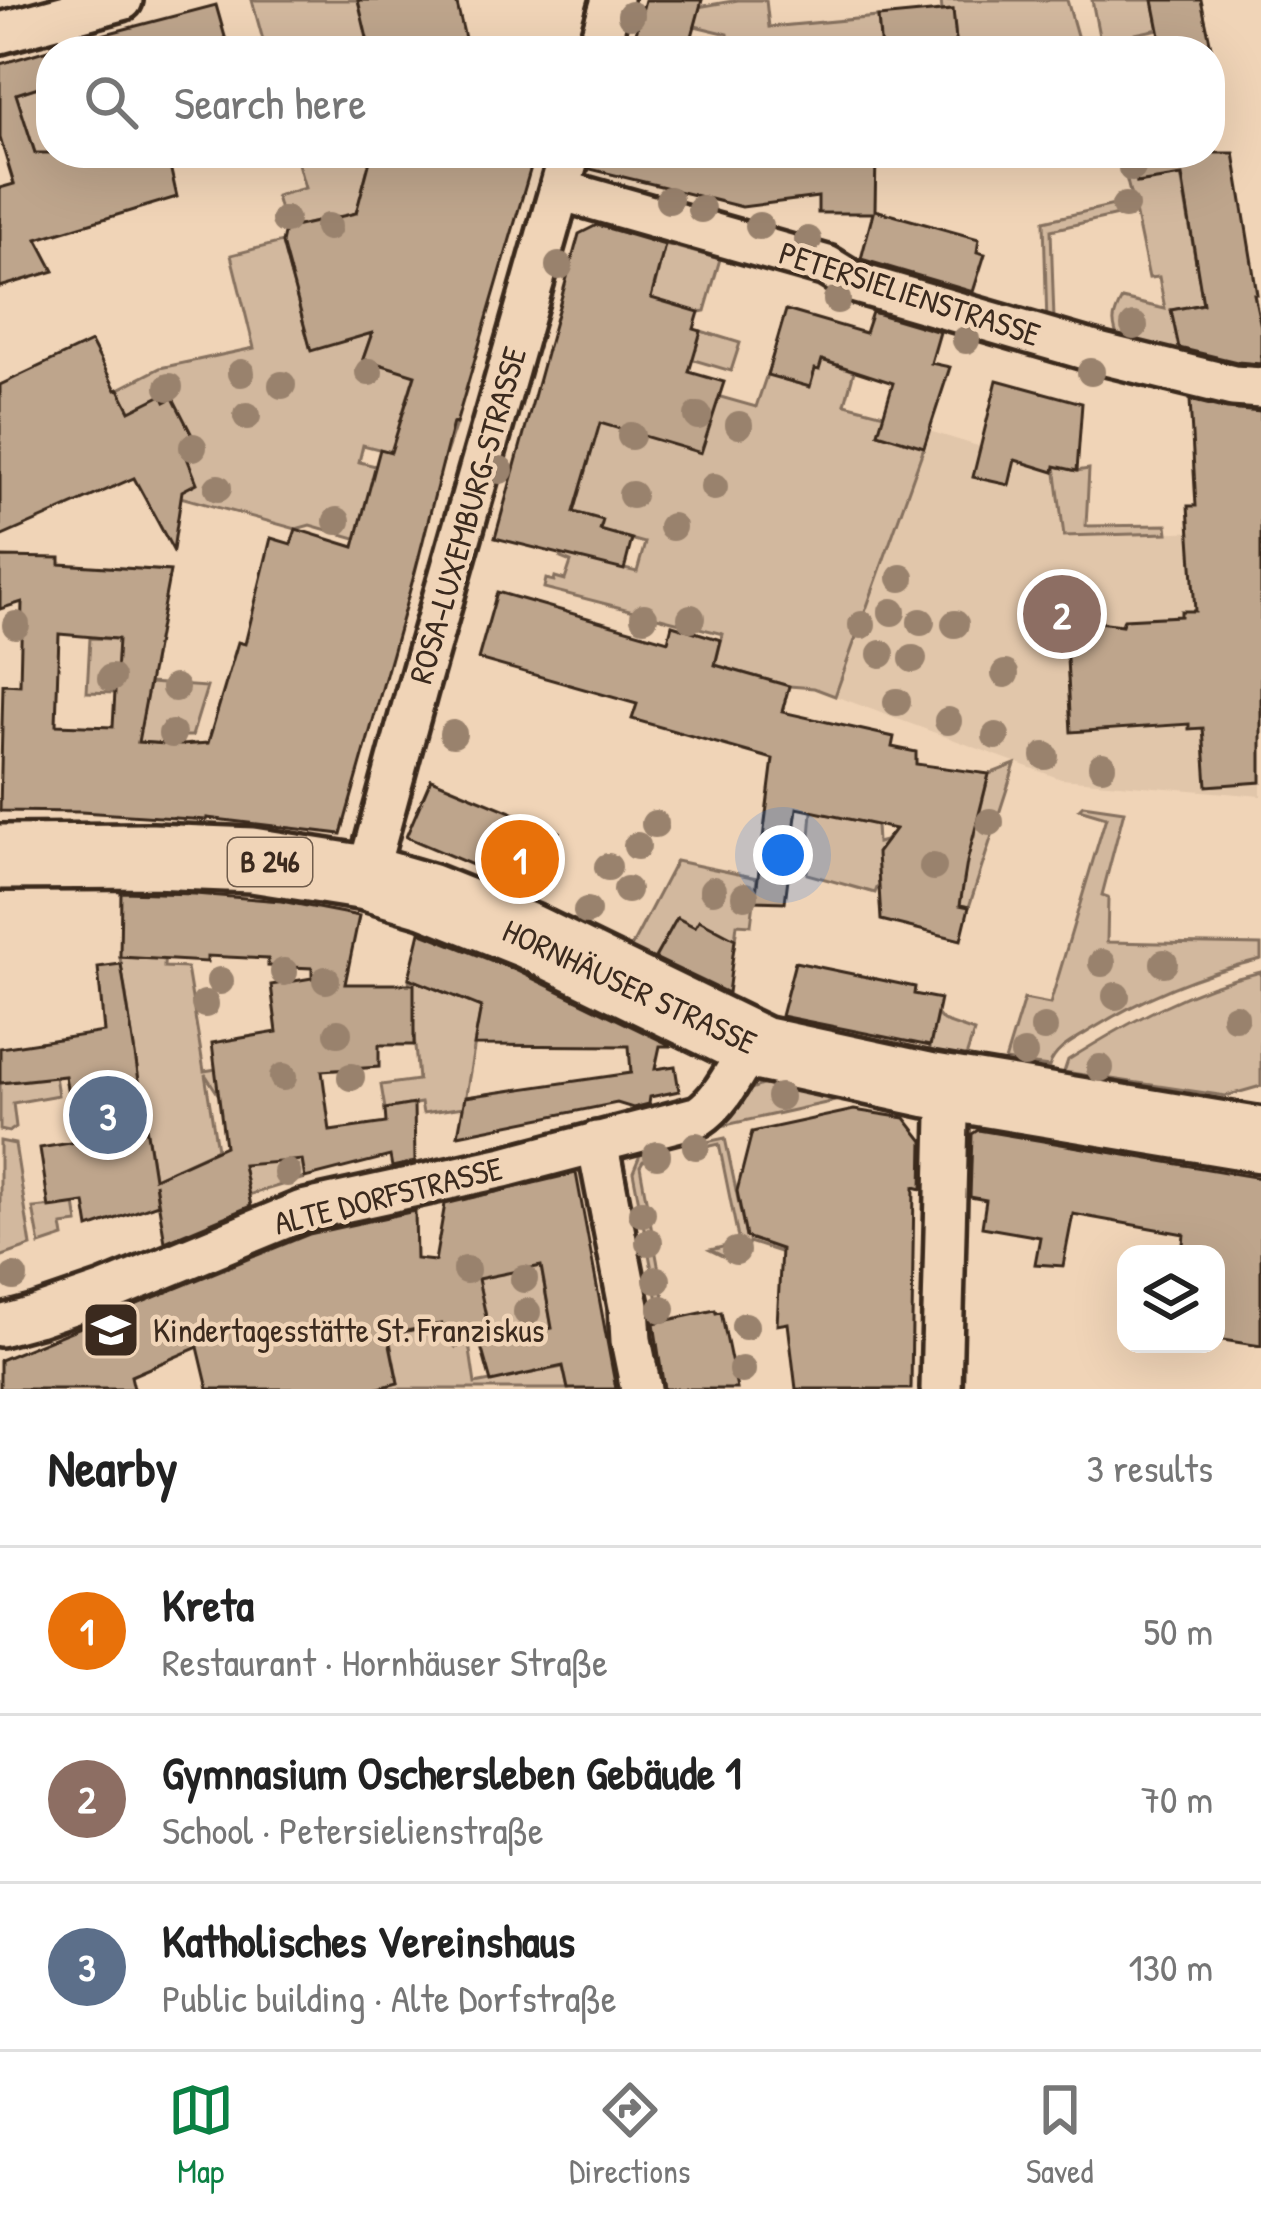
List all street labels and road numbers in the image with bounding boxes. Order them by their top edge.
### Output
street label: PETERSIELIENSTRASSE [774,230,1046,356]
street label: ROSA-LUXEMBURG-STRASSE [398,341,536,688]
road number: B 246 [228,838,312,886]
street label: HORNHÄUSER STRASSE [496,908,764,1064]
street label: ALTE DORFSTRASSE [269,1145,507,1245]

